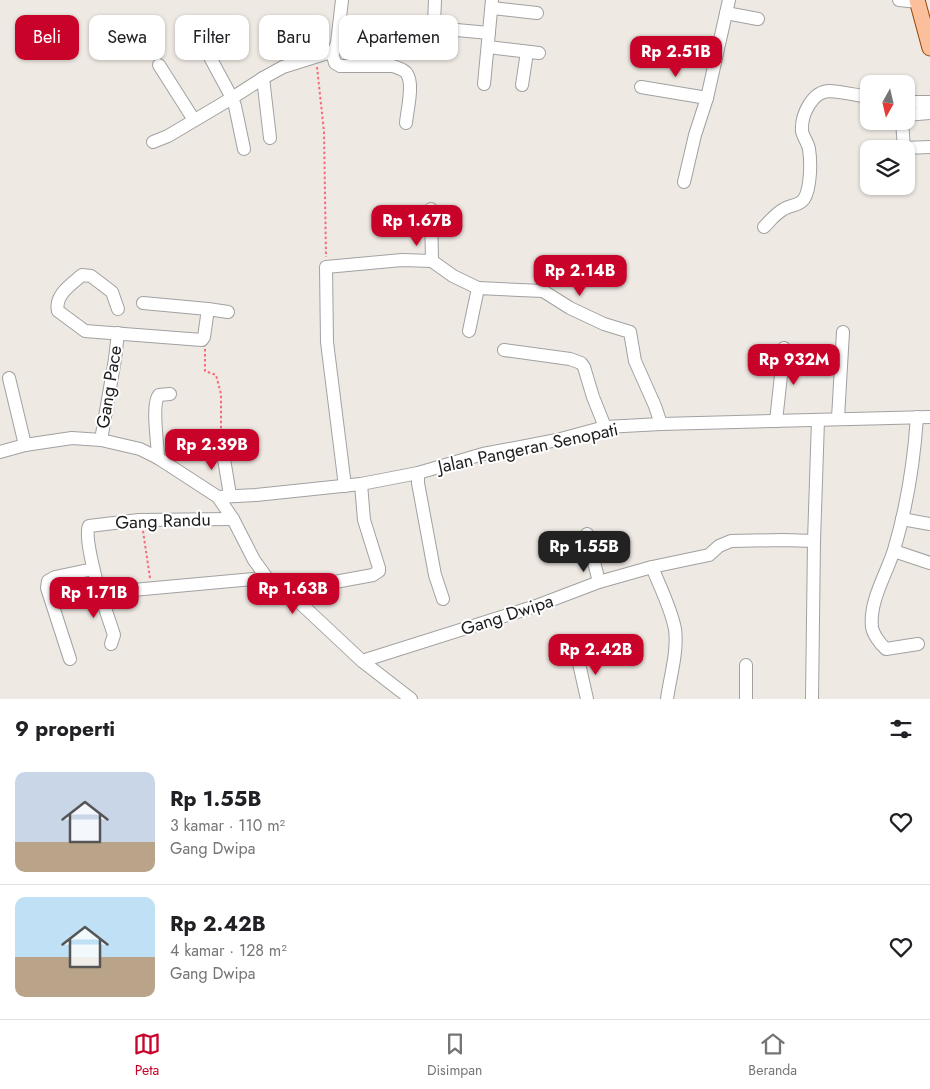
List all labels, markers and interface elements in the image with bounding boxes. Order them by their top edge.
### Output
chip: Beli [15,15,79,60]
chip: Sewa [89,15,165,60]
chip: Filter [175,15,249,60]
chip: Baru [259,15,329,60]
chip: Apartemen [339,15,458,60]
pin: Rp 2.51B [624,36,728,78]
text: Rp 2.51B [641,40,711,63]
north arrow [860,75,915,130]
map controls [860,75,915,195]
button: layers [860,140,915,195]
pin: Rp 1.67B [365,204,469,247]
text: Rp 1.67B [382,209,452,232]
pin: Rp 2.14B [528,254,632,297]
text: Rp 2.14B [545,259,615,282]
street label: Gang Pace [90,344,128,430]
pin: Rp 932M [748,344,840,386]
text: Rp 932M [759,348,829,371]
street label: Jalan Pangeran Senopati [434,416,621,480]
pin: Rp 2.39B [160,428,264,471]
text: Rp 2.39B [176,433,248,456]
street label: Gang Randu [115,506,211,536]
pin: Rp 1.55B [532,530,636,573]
text: Rp 1.55B [549,535,619,558]
pin: Rp 1.63B [241,572,345,615]
pin: Rp 1.71B [42,576,146,619]
text: Rp 1.63B [258,577,328,600]
text: Rp 1.71B [61,581,127,604]
street label: Gang Dwipa [457,588,557,642]
pin: Rp 2.42B [544,634,648,676]
text: Rp 2.42B [560,638,632,661]
text: 9 properti [15,714,115,744]
icon: filters [887,715,915,743]
text: Rp 1.55B [170,784,261,814]
icon: home [55,792,115,852]
icon: heart [887,808,915,836]
text: 3 kamar · 110 m² [170,814,285,837]
text: Gang Dwipa [170,837,255,860]
text: Rp 2.42B [170,909,266,939]
icon: home [55,917,115,977]
icon: heart [887,933,915,961]
text: 4 kamar · 128 m² [170,939,287,962]
text: Gang Dwipa [170,962,255,985]
tab: Peta [133,1030,161,1080]
tab: Disimpan [427,1030,482,1080]
tab: Beranda [748,1030,797,1080]

